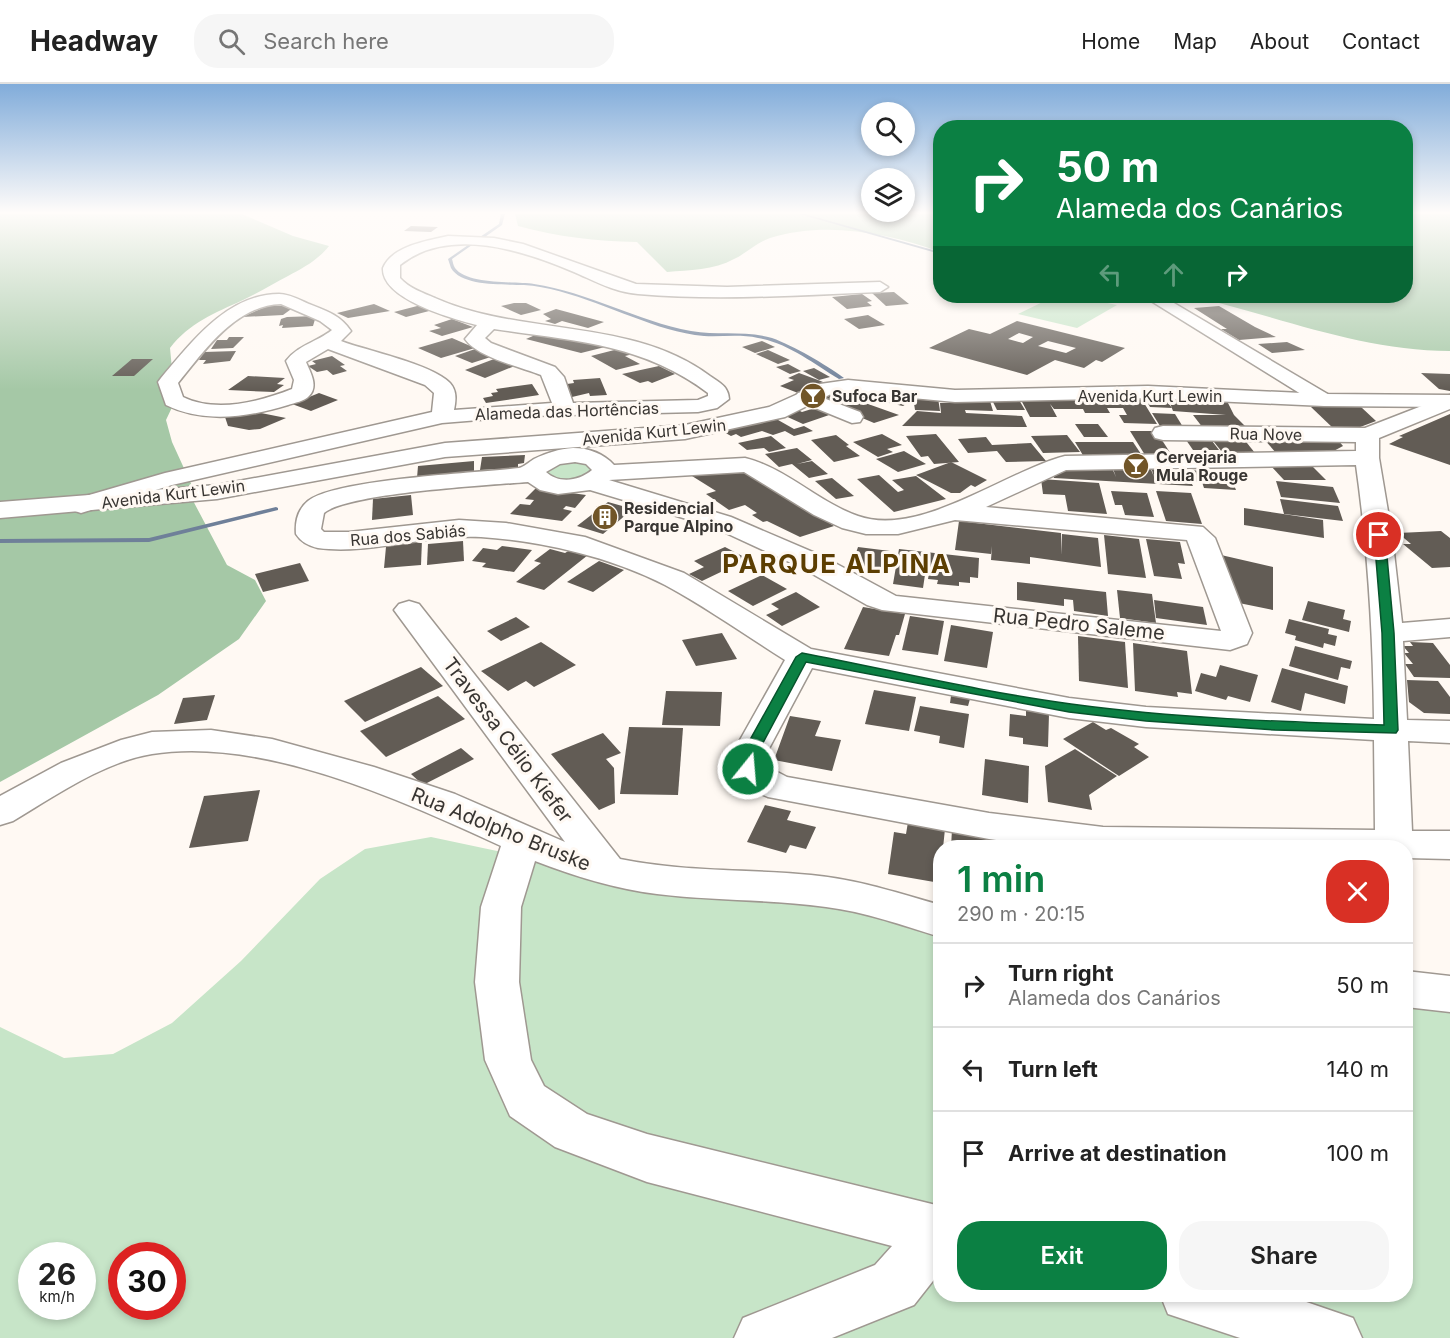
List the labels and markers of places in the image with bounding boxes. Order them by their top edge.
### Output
bar icon: Sufoca Bar [798,381,828,411]
place label: Sufoca Bar [832,386,918,406]
place label: Cervejaria Mula Rouge [1156,447,1248,485]
bar icon: Cervejaria Mula Rouge [1121,451,1151,481]
place label: Residencial Parque Alpino [624,498,734,536]
building icon: Residencial Parque Alpino [590,502,620,532]
pin [1353,509,1404,560]

